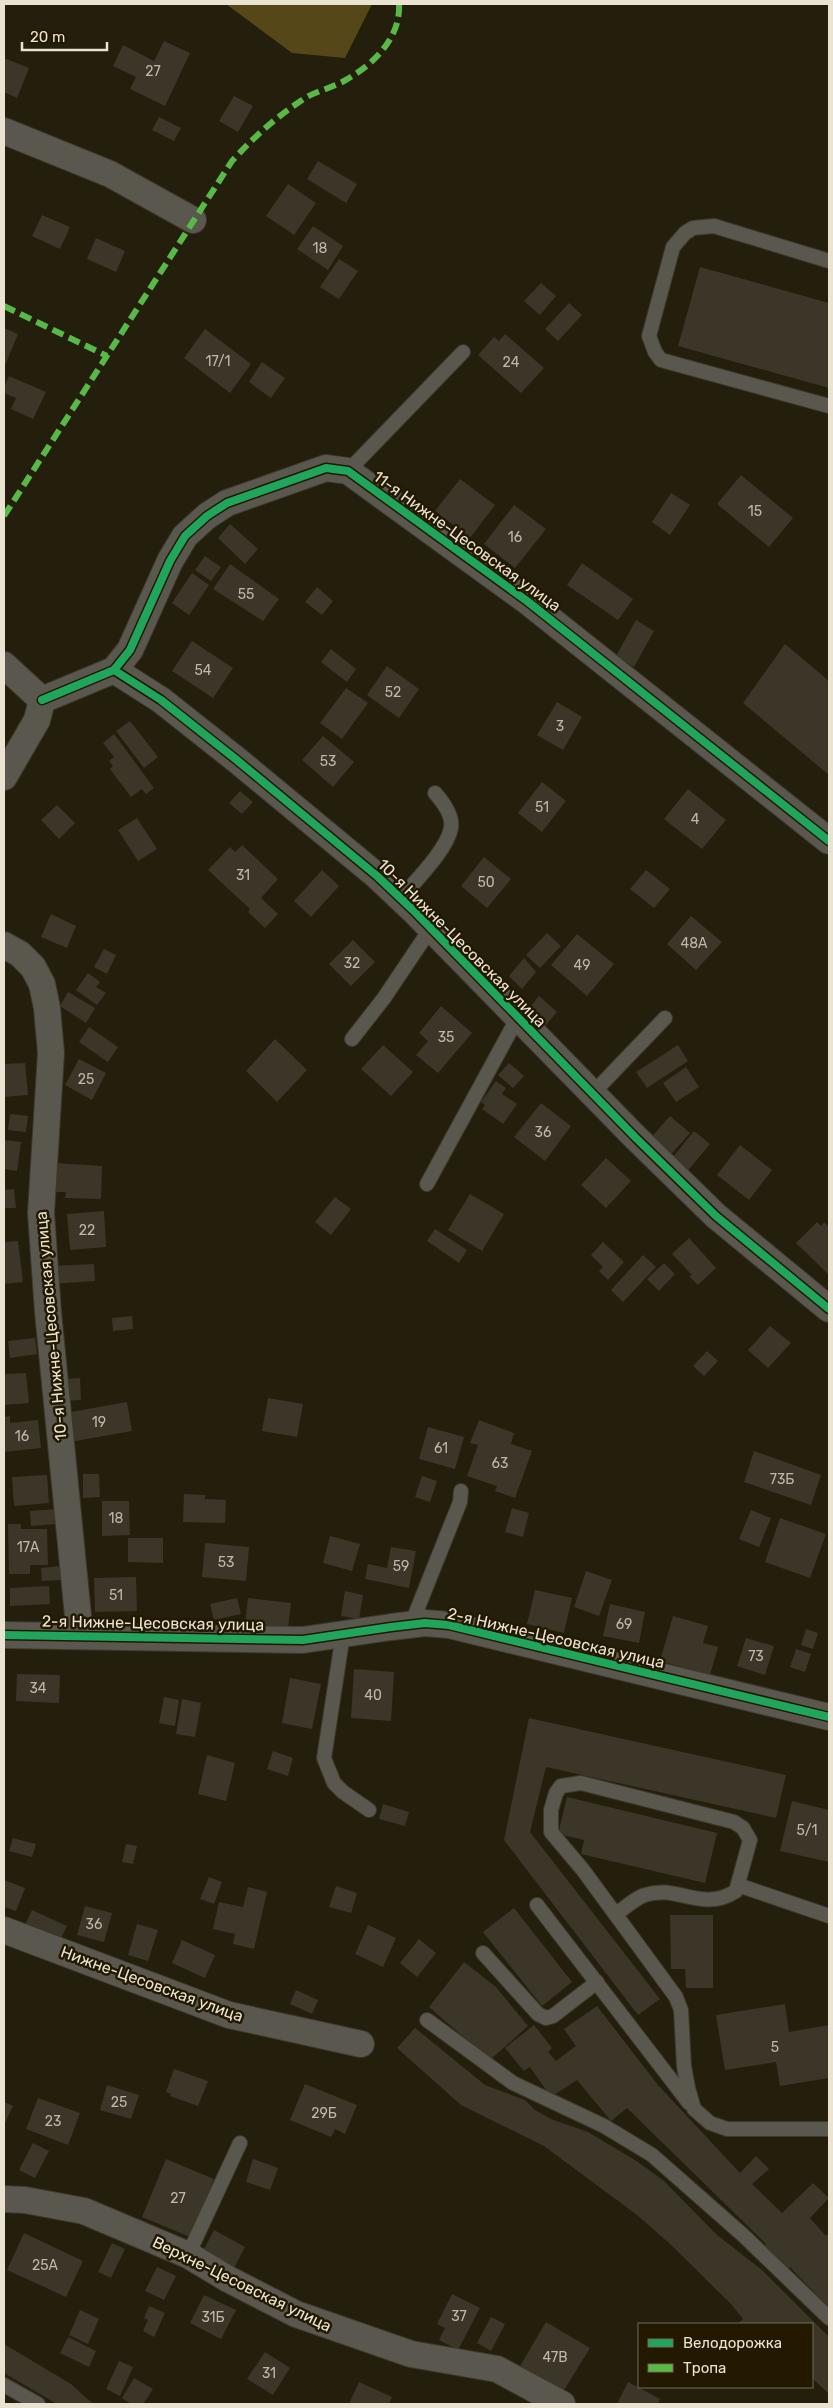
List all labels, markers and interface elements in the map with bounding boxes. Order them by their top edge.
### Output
scale bar [22,20,108,52]
text: 20 m [30,28,65,46]
house number: 27 [145,63,161,80]
house number: 18 [313,240,328,257]
house number: 17/1 [206,353,230,370]
house number: 24 [503,354,520,371]
street label: 11-я Нижне-Цесовская улица [370,467,564,615]
house number: 15 [748,503,762,520]
house number: 16 [508,529,522,546]
house number: 55 [238,586,254,603]
house number: 54 [194,662,212,679]
house number: 52 [385,684,401,701]
house number: 3 [556,718,564,735]
house number: 53 [320,753,336,770]
house number: 51 [535,799,549,816]
house number: 4 [691,811,700,828]
street label: 10-я Нижне-Цесовская улица [374,855,550,1031]
house number: 31 [236,867,250,884]
house number: 50 [477,874,495,891]
house number: 48А [681,935,708,952]
house number: 32 [344,955,360,972]
house number: 49 [574,957,590,974]
house number: 35 [438,1029,454,1046]
house number: 25 [78,1071,94,1088]
house number: 36 [535,1124,551,1141]
street label: 10-я Нижне-Цесовская улица [32,1211,70,1441]
house number: 22 [79,1222,95,1239]
house number: 19 [92,1414,106,1431]
house number: 16 [15,1428,29,1445]
house number: 61 [434,1440,448,1457]
house number: 63 [492,1455,508,1472]
house number: 73Б [770,1471,794,1488]
house number: 18 [109,1510,124,1527]
house number: 17А [17,1539,40,1556]
house number: 53 [218,1554,234,1571]
house number: 59 [393,1558,409,1575]
house number: 51 [109,1587,123,1604]
street label: 2-я Нижне-Цесовская улица [446,1604,666,1672]
street label: 2-я Нижне-Цесовская улица [42,1612,264,1634]
house number: 69 [616,1616,632,1633]
house number: 73 [748,1648,764,1665]
house number: 34 [29,1680,47,1697]
house number: 40 [364,1687,382,1704]
house number: 5/1 [797,1822,817,1839]
house number: 36 [86,1916,102,1933]
street label: Нижне-Цесовская улица [58,1942,246,2026]
house number: 5 [771,2039,779,2056]
house number: 25 [111,2094,127,2111]
house number: 29Б [311,2105,337,2122]
house number: 23 [45,2113,61,2130]
house number: 27 [170,2190,186,2207]
street label: Верхне-Цесовская улица [149,2232,335,2336]
house number: 25А [32,2257,59,2274]
house number: 37 [451,2308,467,2325]
house number: 31Б [201,2309,225,2326]
legend [638,2323,813,2388]
text: Велодорожка [683,2334,782,2352]
house number: 47В [543,2349,567,2366]
text: Тропа [683,2359,726,2377]
house number: 31 [262,2365,276,2382]

